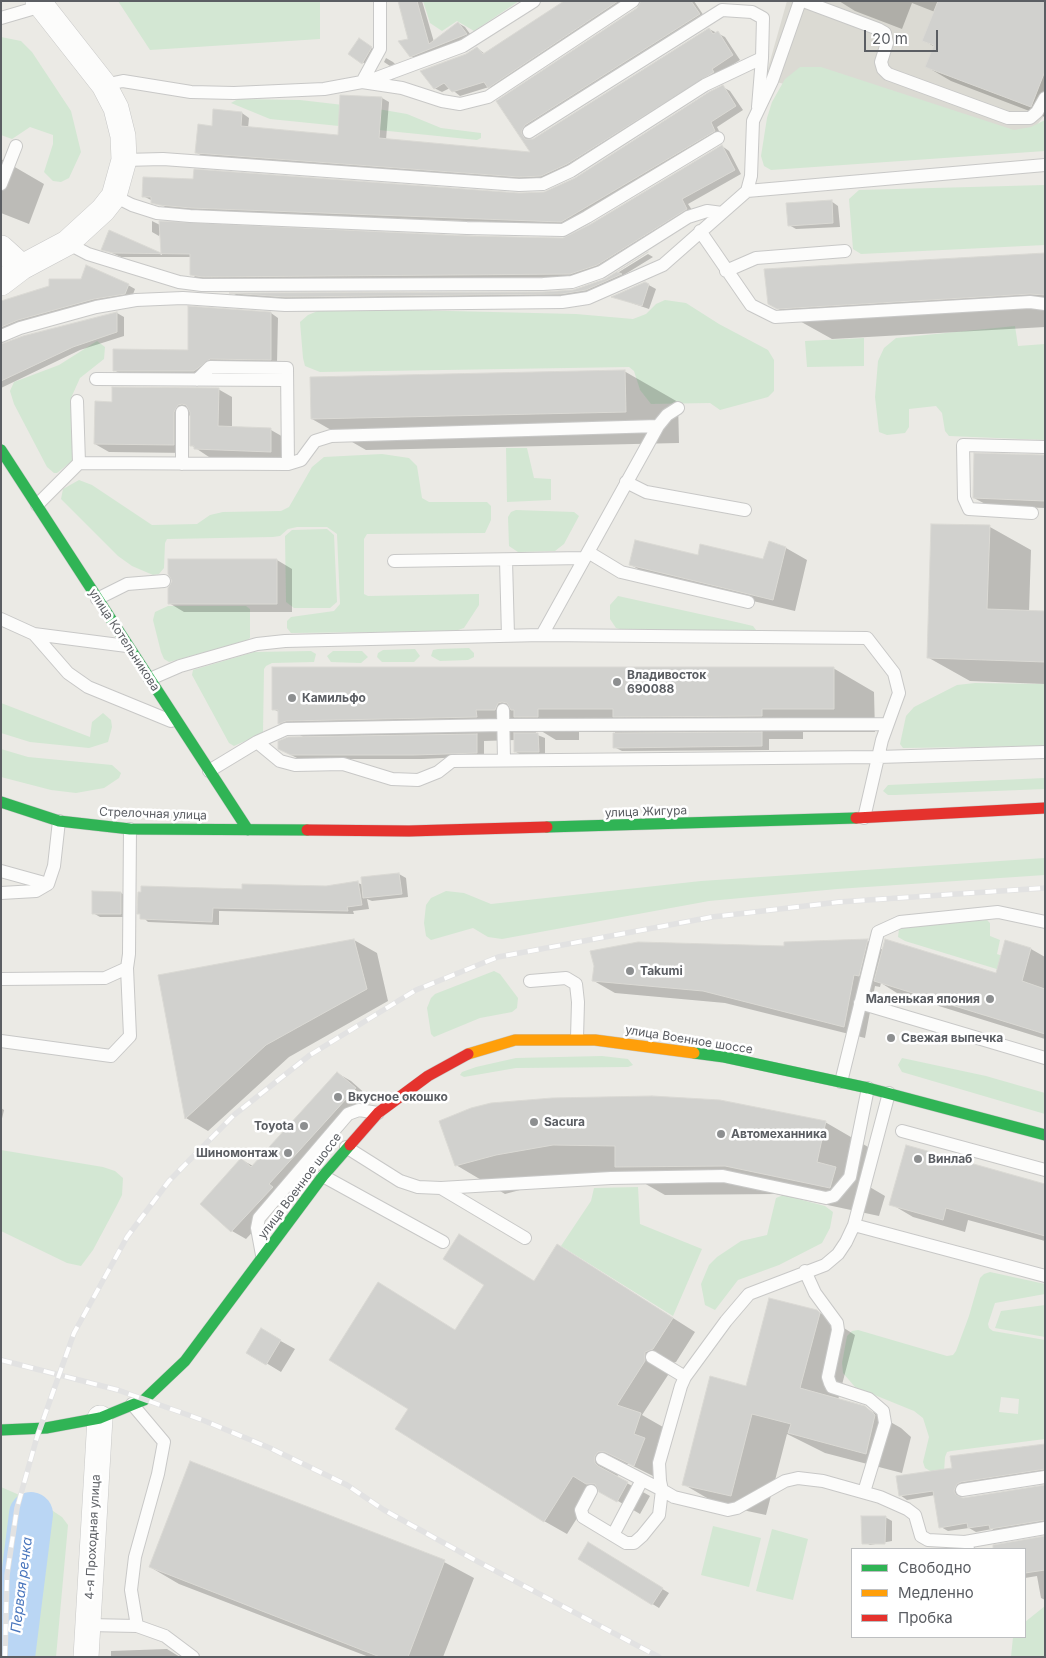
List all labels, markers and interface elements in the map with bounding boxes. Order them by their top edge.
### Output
scale bar [866,20,940,52]
text: 20 m [872,29,908,48]
street label: улица Котельникова [85,586,163,694]
place label: Владивосток 690088 [627,668,706,696]
marker: Владивосток 690088 [611,676,623,688]
place label: Камильфо [302,691,366,705]
marker: Камильфо [286,692,298,704]
street label: улица Жигура [605,803,687,821]
street label: Стрелочная улица [99,805,207,823]
place label: Takumi [640,964,683,978]
marker: Takumi [624,965,636,977]
place label: Маленькая япония [866,992,980,1006]
marker: Маленькая япония [984,993,996,1005]
street label: улица Военное шоссе [624,1023,754,1057]
place label: Свежая выпечка [901,1031,1003,1045]
marker: Свежая выпечка [885,1032,897,1044]
place label: Вкусное окошко [348,1090,448,1104]
marker: Вкусное окошко [332,1091,344,1103]
place label: Sacura [544,1115,585,1129]
marker: Sacura [528,1116,540,1128]
place label: Toyota [254,1119,294,1133]
marker: Toyota [298,1120,310,1132]
place label: Автомеханника [731,1127,827,1141]
marker: Автомеханника [715,1128,727,1140]
street label: улица Военное шоссе [255,1130,345,1242]
place label: Шиномонтаж [196,1146,278,1160]
marker: Шиномонтаж [282,1147,294,1159]
place label: Винлаб [928,1152,972,1166]
marker: Винлаб [912,1153,924,1165]
street label: 4-я Проходная улица [83,1474,103,1600]
water label: Первая речка [8,1536,36,1634]
legend [851,1548,1026,1638]
text: Свободно [898,1558,972,1577]
text: Медленно [898,1583,974,1602]
text: Пробка [898,1608,953,1627]

